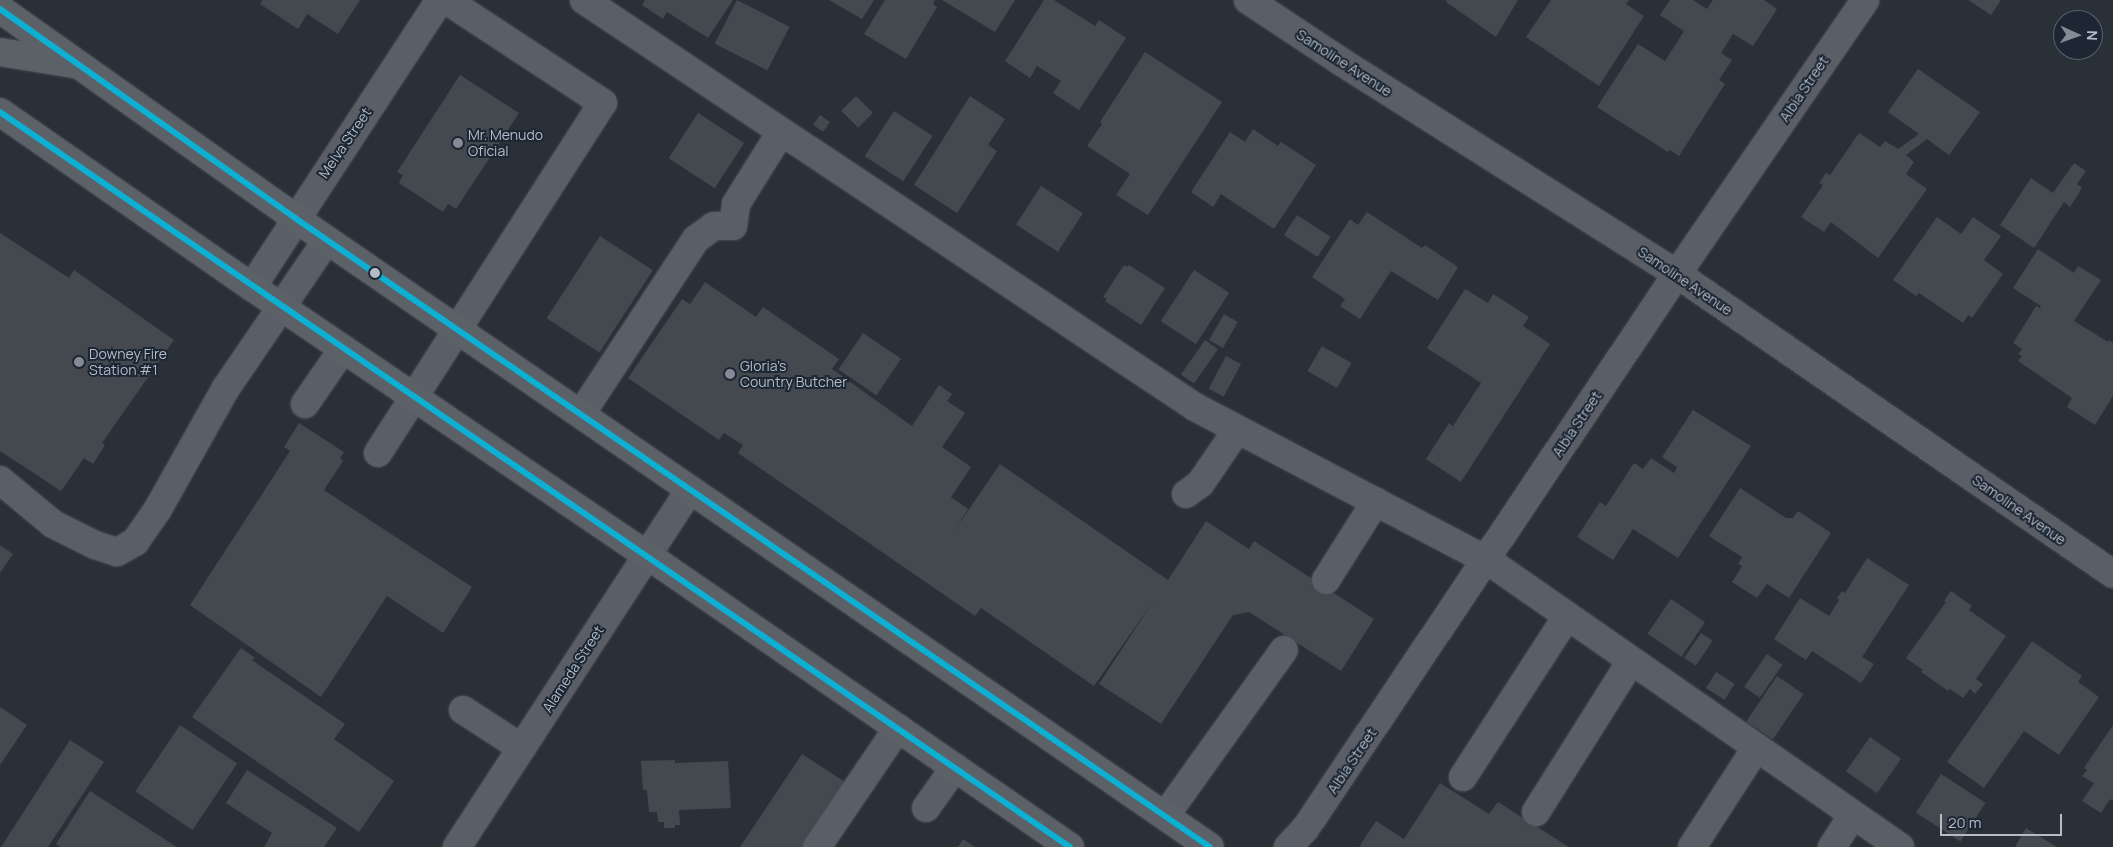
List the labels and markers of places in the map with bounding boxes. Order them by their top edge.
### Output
place label: Mr. Menudo Oficial [468,127,543,160]
marker: Mr. Menudo Oficial [452,137,464,149]
unlabelled marker [370,268,380,278]
place label: Downey Fire Station #1 [89,346,167,378]
marker: Downey Fire Station #1 [73,356,85,368]
place label: Gloria's Country Butcher [740,358,847,391]
marker: Gloria's Country Butcher [724,368,736,380]

